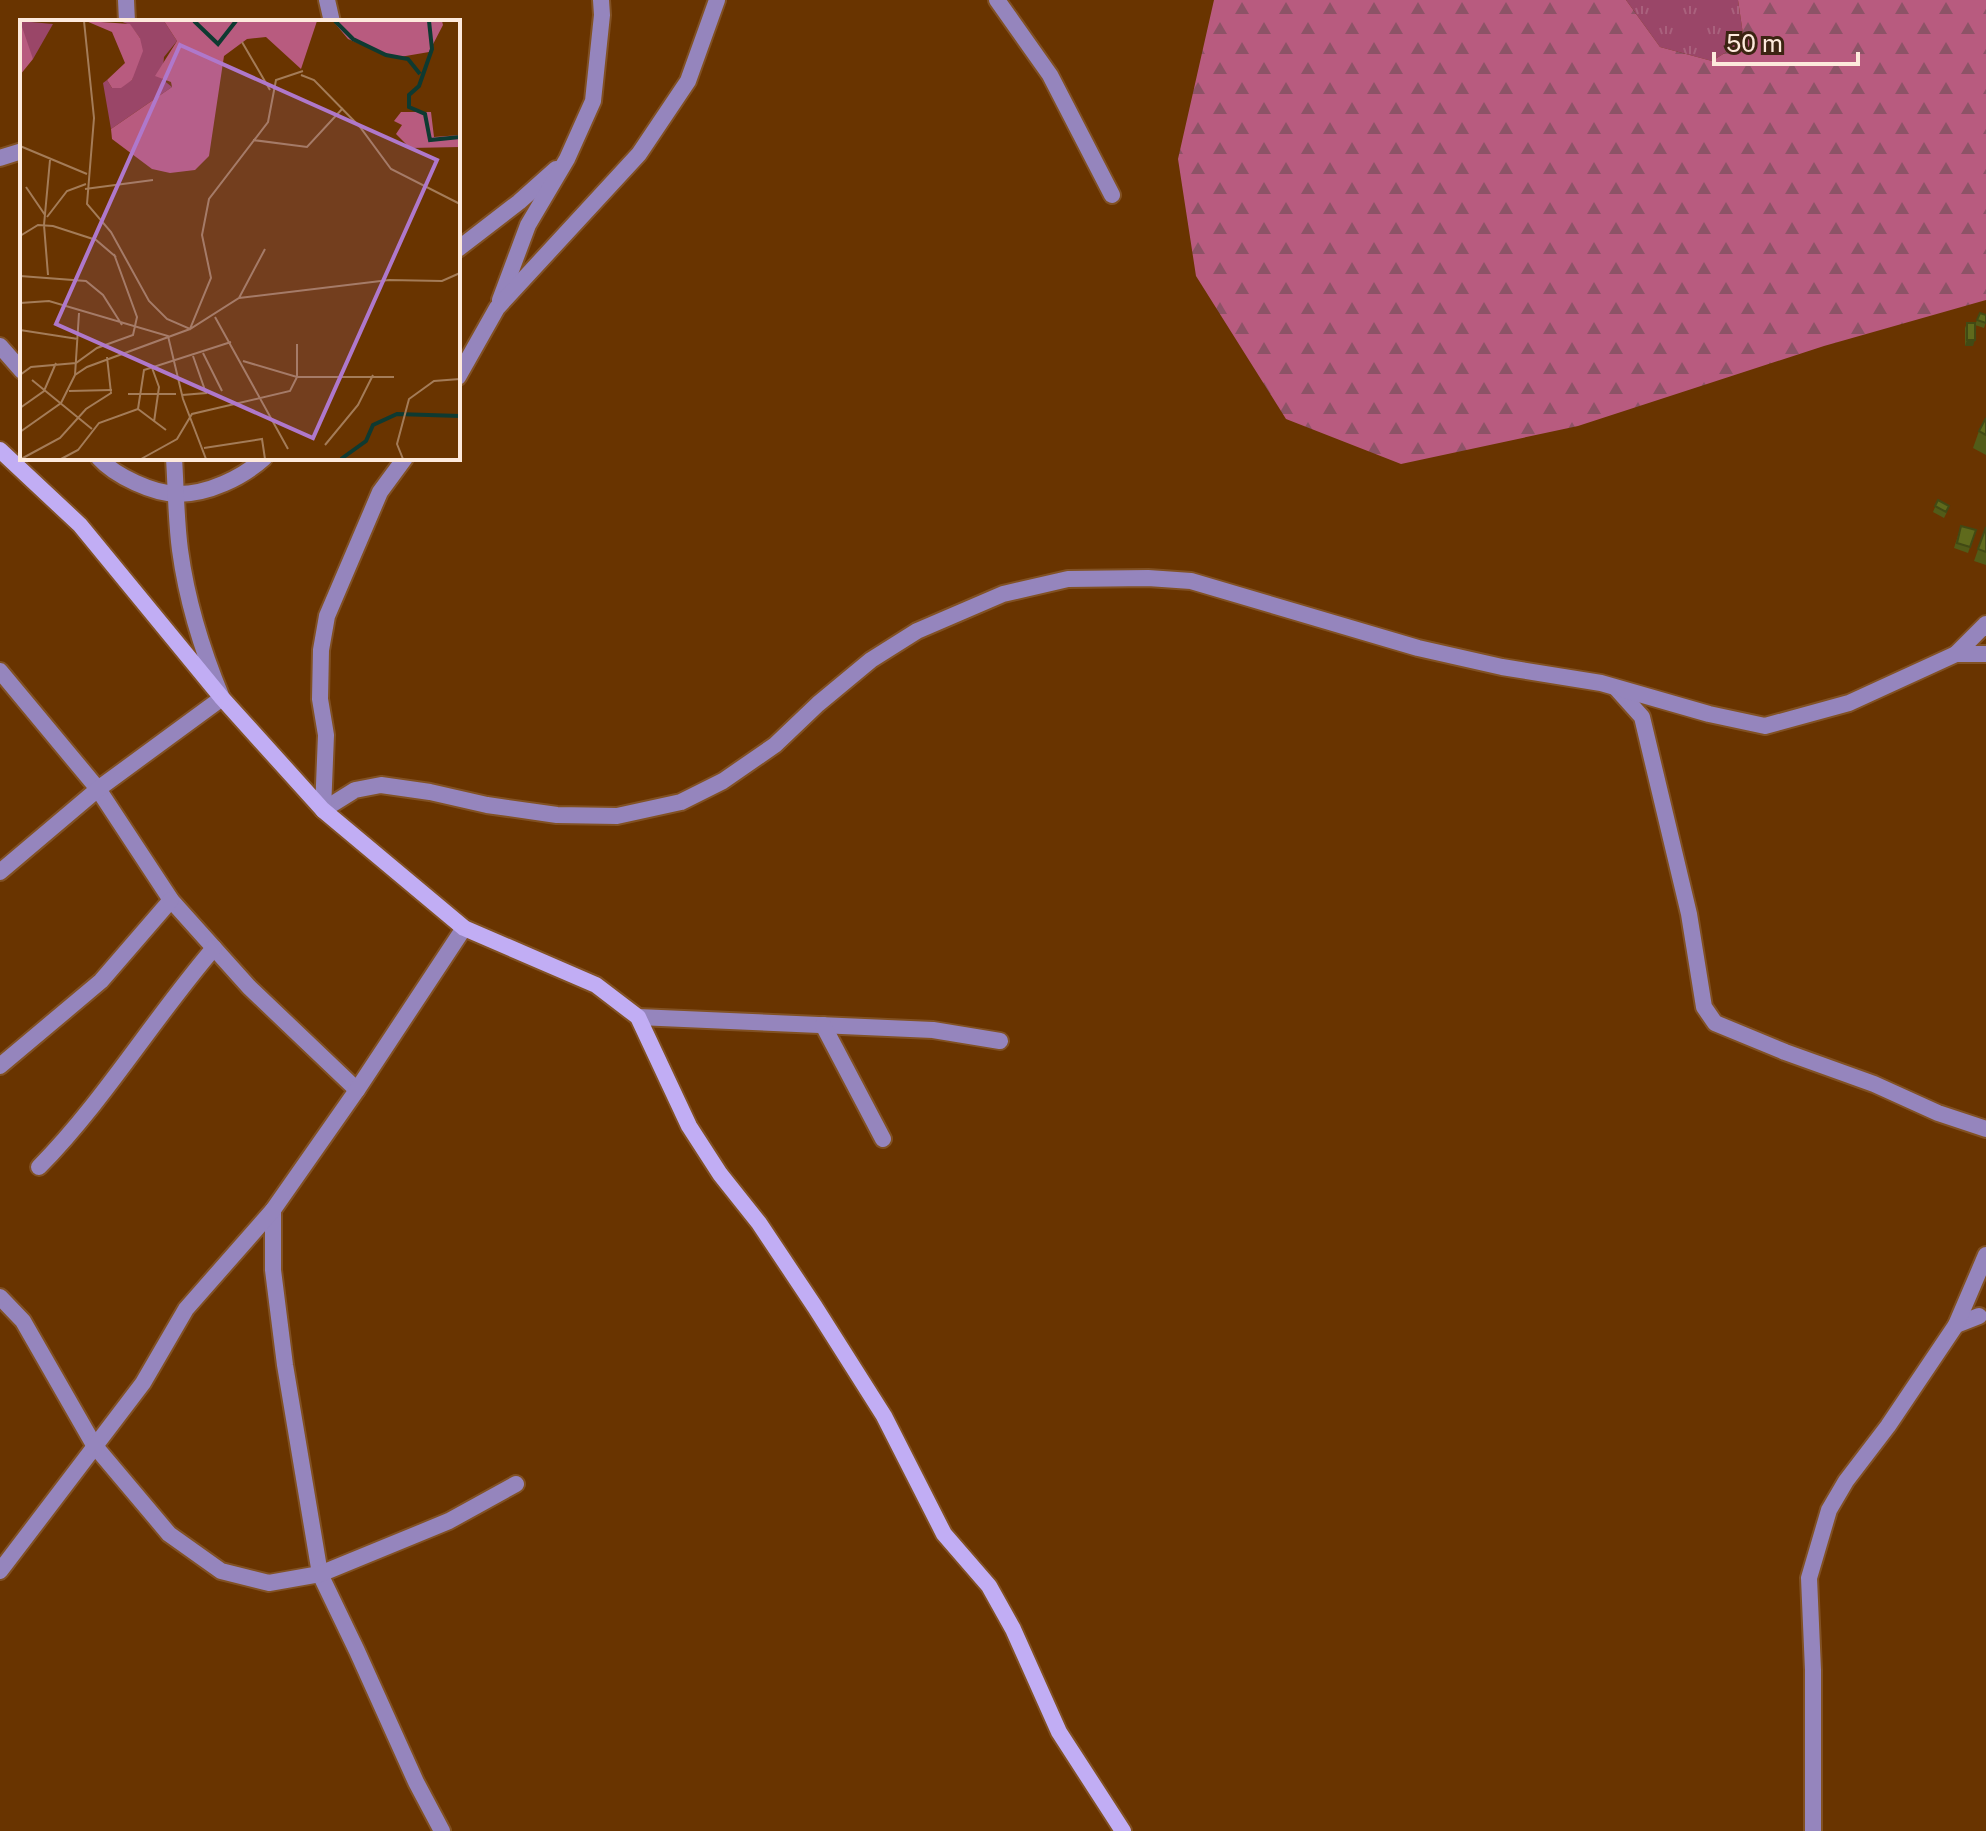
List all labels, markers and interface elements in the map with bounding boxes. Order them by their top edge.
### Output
scale bar [1714,16,1858,66]
inset map [20,20,460,460]
text: 50 m [1726,29,1783,57]

